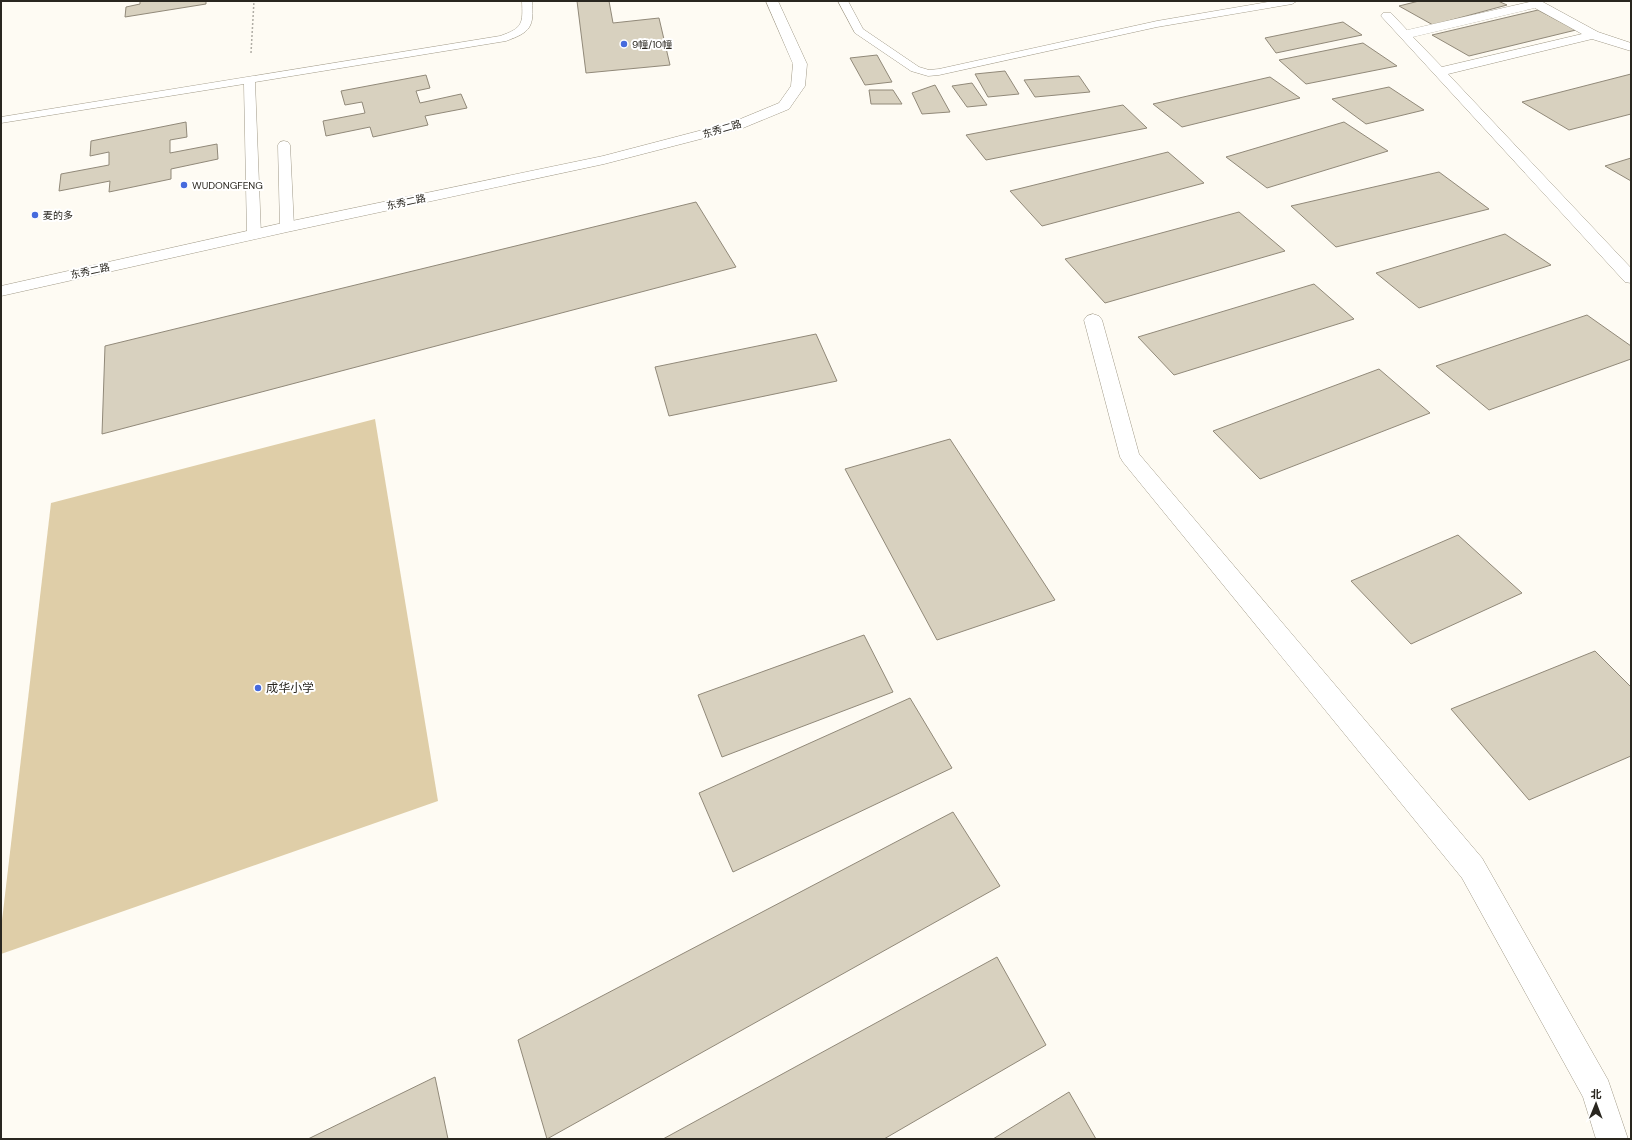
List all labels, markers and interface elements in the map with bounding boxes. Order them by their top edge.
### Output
place label: 9幢/10幢 [632,38,672,51]
marker: 9幢/10幢 [619,39,629,49]
street label: 东秀二路 [701,117,743,141]
place label: WUDONGFENG [192,179,263,192]
marker: WUDONGFENG [179,180,189,190]
street label: 东秀二路 [385,191,427,213]
place label: 麦的多 [43,209,73,222]
marker: 麦的多 [30,210,40,220]
street label: 东秀二路 [69,260,111,282]
place label: 成华小学 [266,680,314,696]
marker: 成华小学 [253,683,263,693]
north arrow [1576,1084,1616,1124]
text: 北 [1591,1087,1602,1101]

